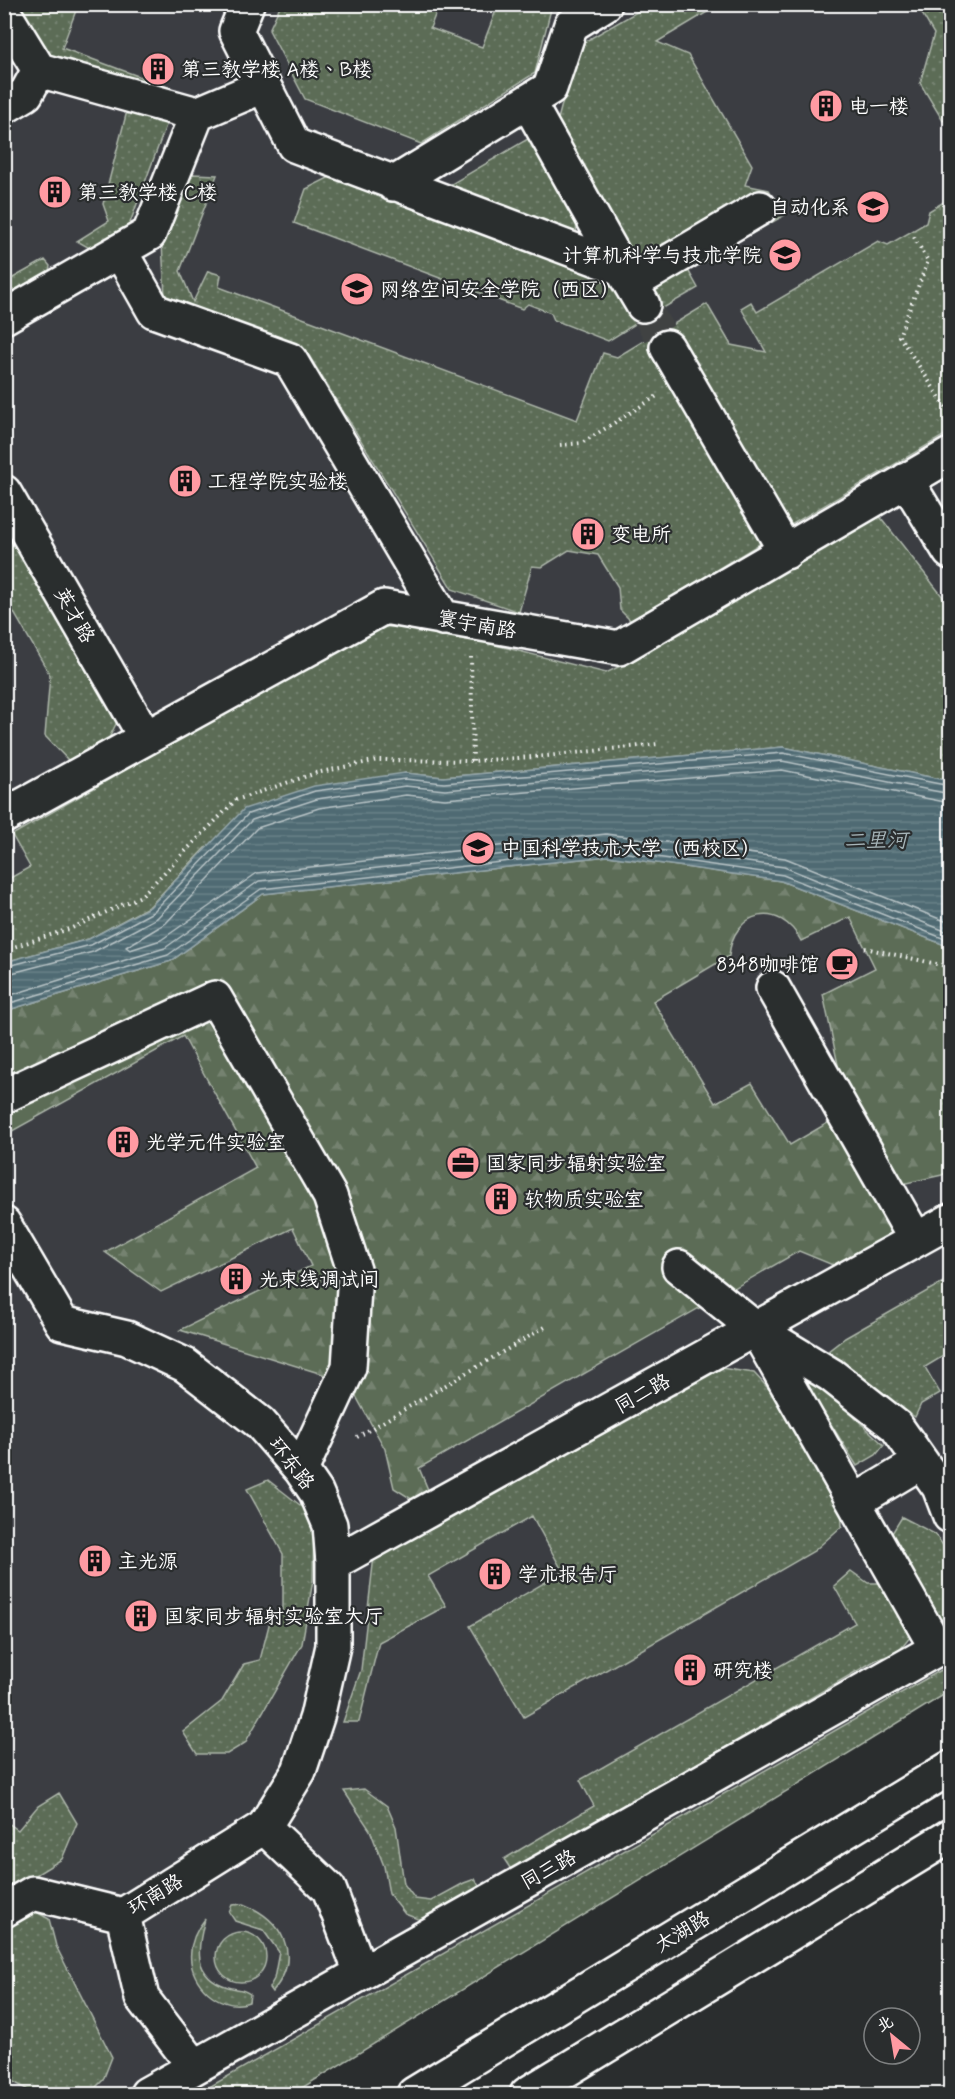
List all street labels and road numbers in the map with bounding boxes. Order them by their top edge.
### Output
street label: 英才路 [47,583,101,649]
street label: 寰宇南路 [435,605,519,646]
street label: 同二路 [610,1367,676,1421]
street label: 环东路 [262,1432,321,1497]
street label: 同三路 [516,1843,582,1897]
street label: 环南路 [123,1868,189,1922]
street label: 太湖路 [650,1905,716,1959]

